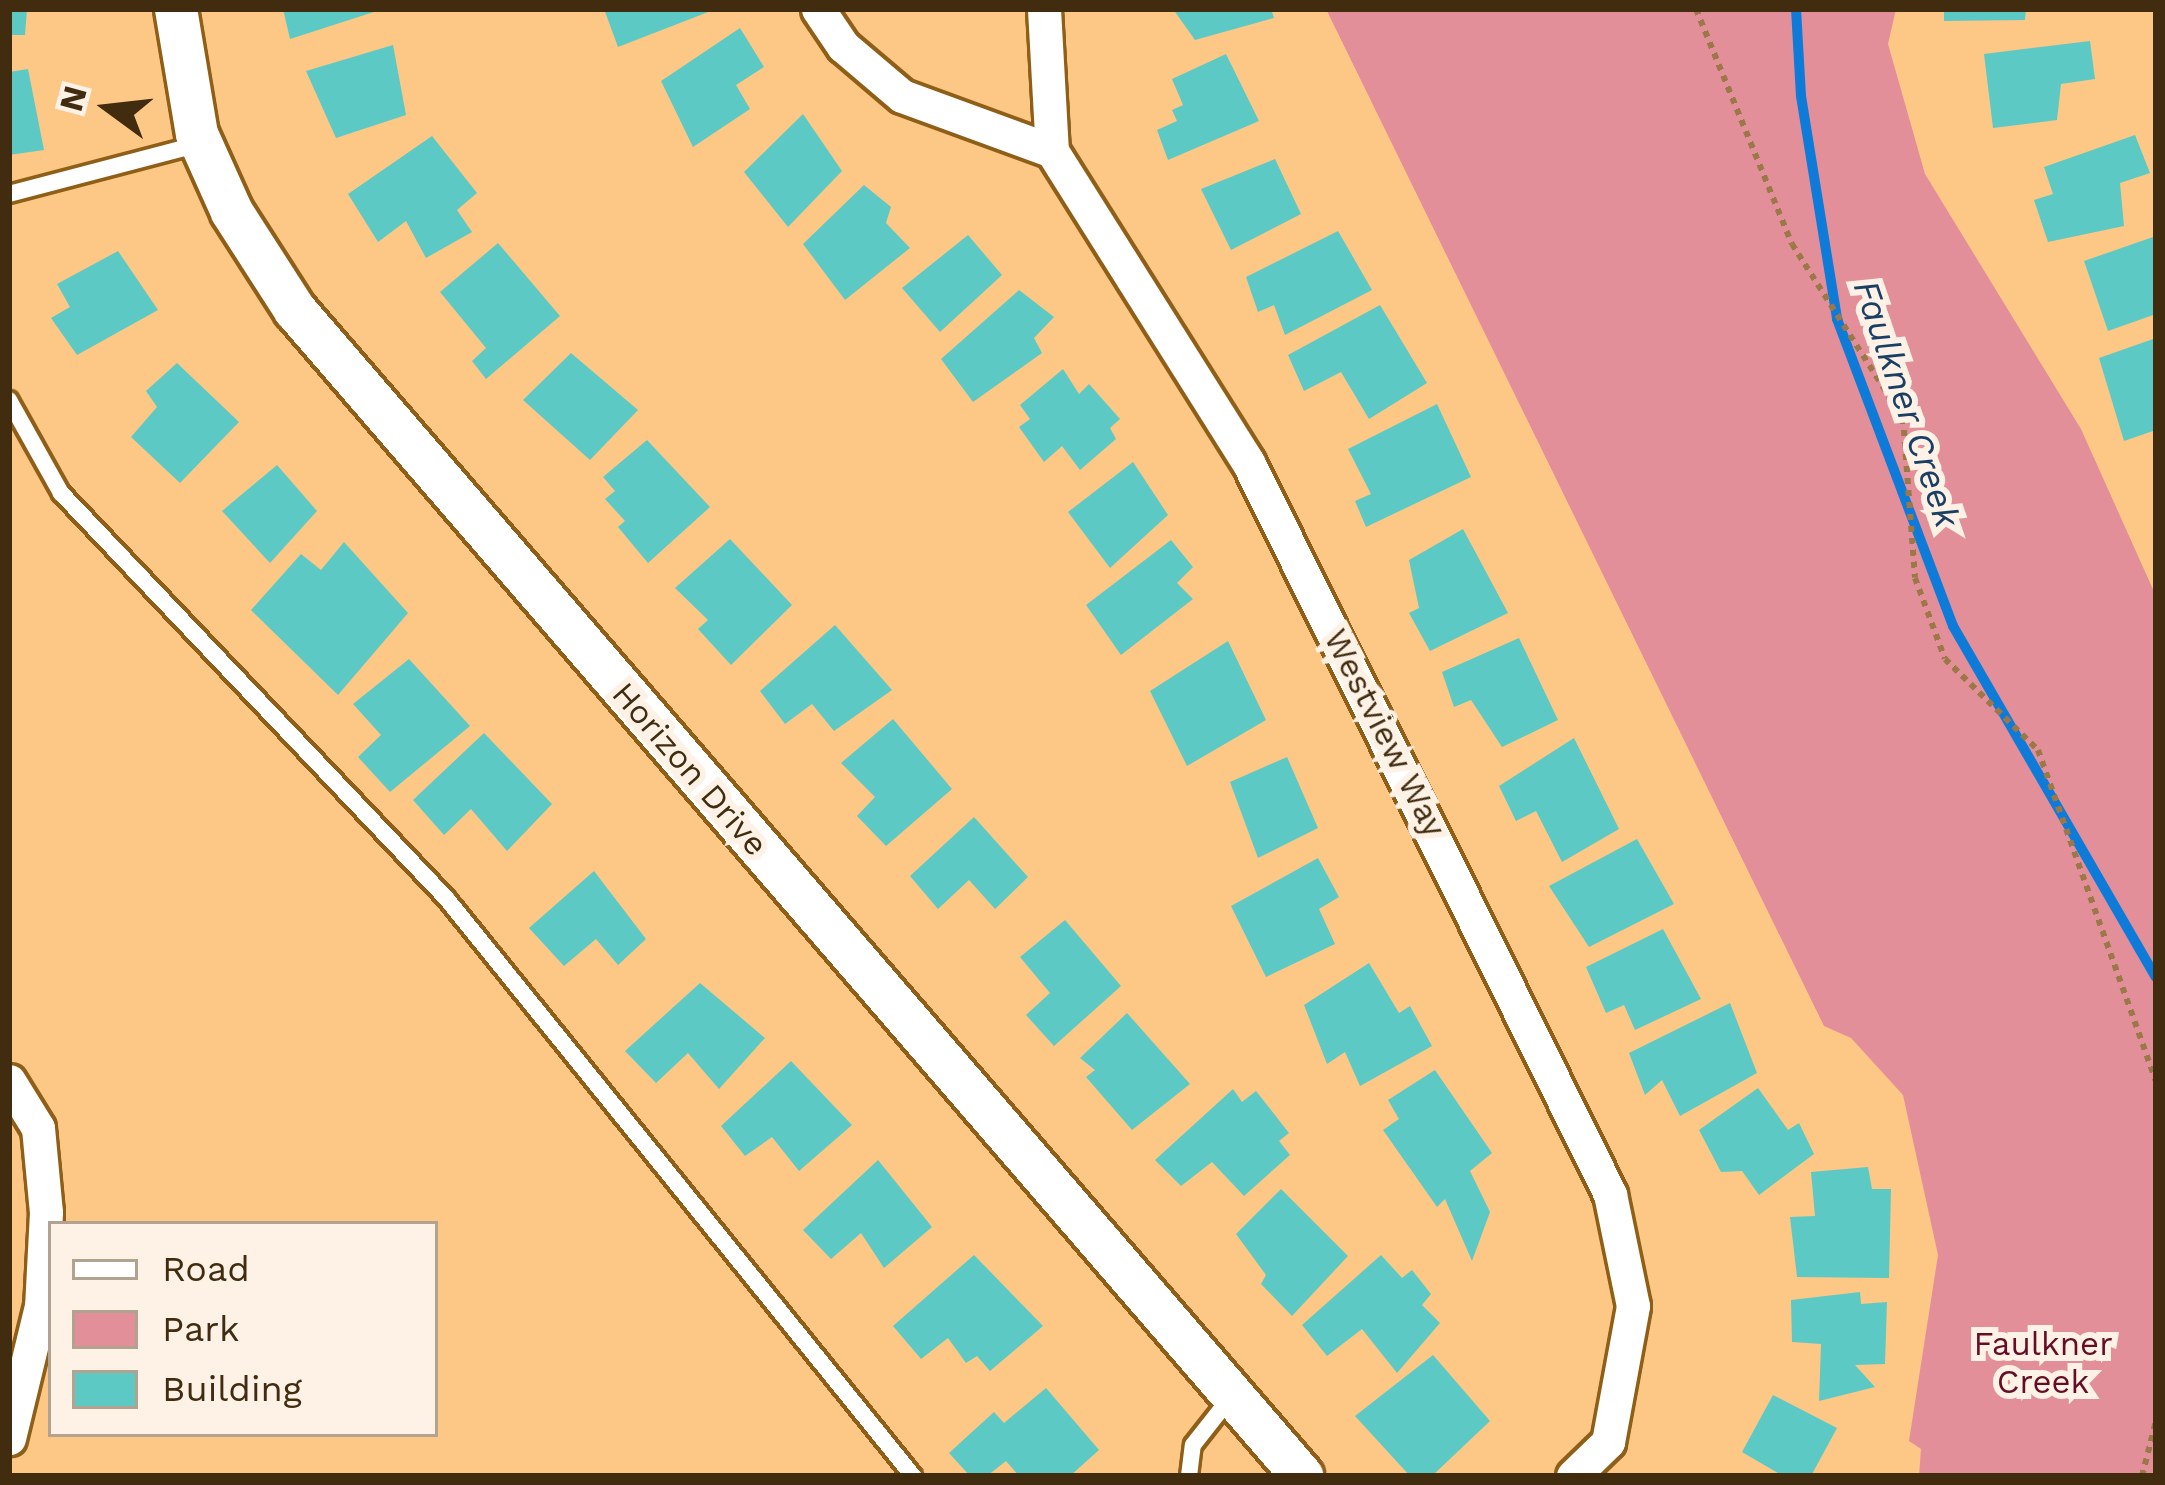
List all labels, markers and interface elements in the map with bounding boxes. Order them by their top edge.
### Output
north arrow [48,48,168,168]
text: N [51,82,95,115]
water label: Faulkner Creek [1843,274,1969,534]
street label: Westview Way [1315,622,1455,844]
street label: Horizon Drive [604,674,776,864]
legend [48,1221,438,1437]
text: Road [162,1248,250,1290]
text: Park [162,1308,239,1350]
park label: Faulkner Creek [1973,1324,2113,1402]
text: Building [162,1368,302,1410]

